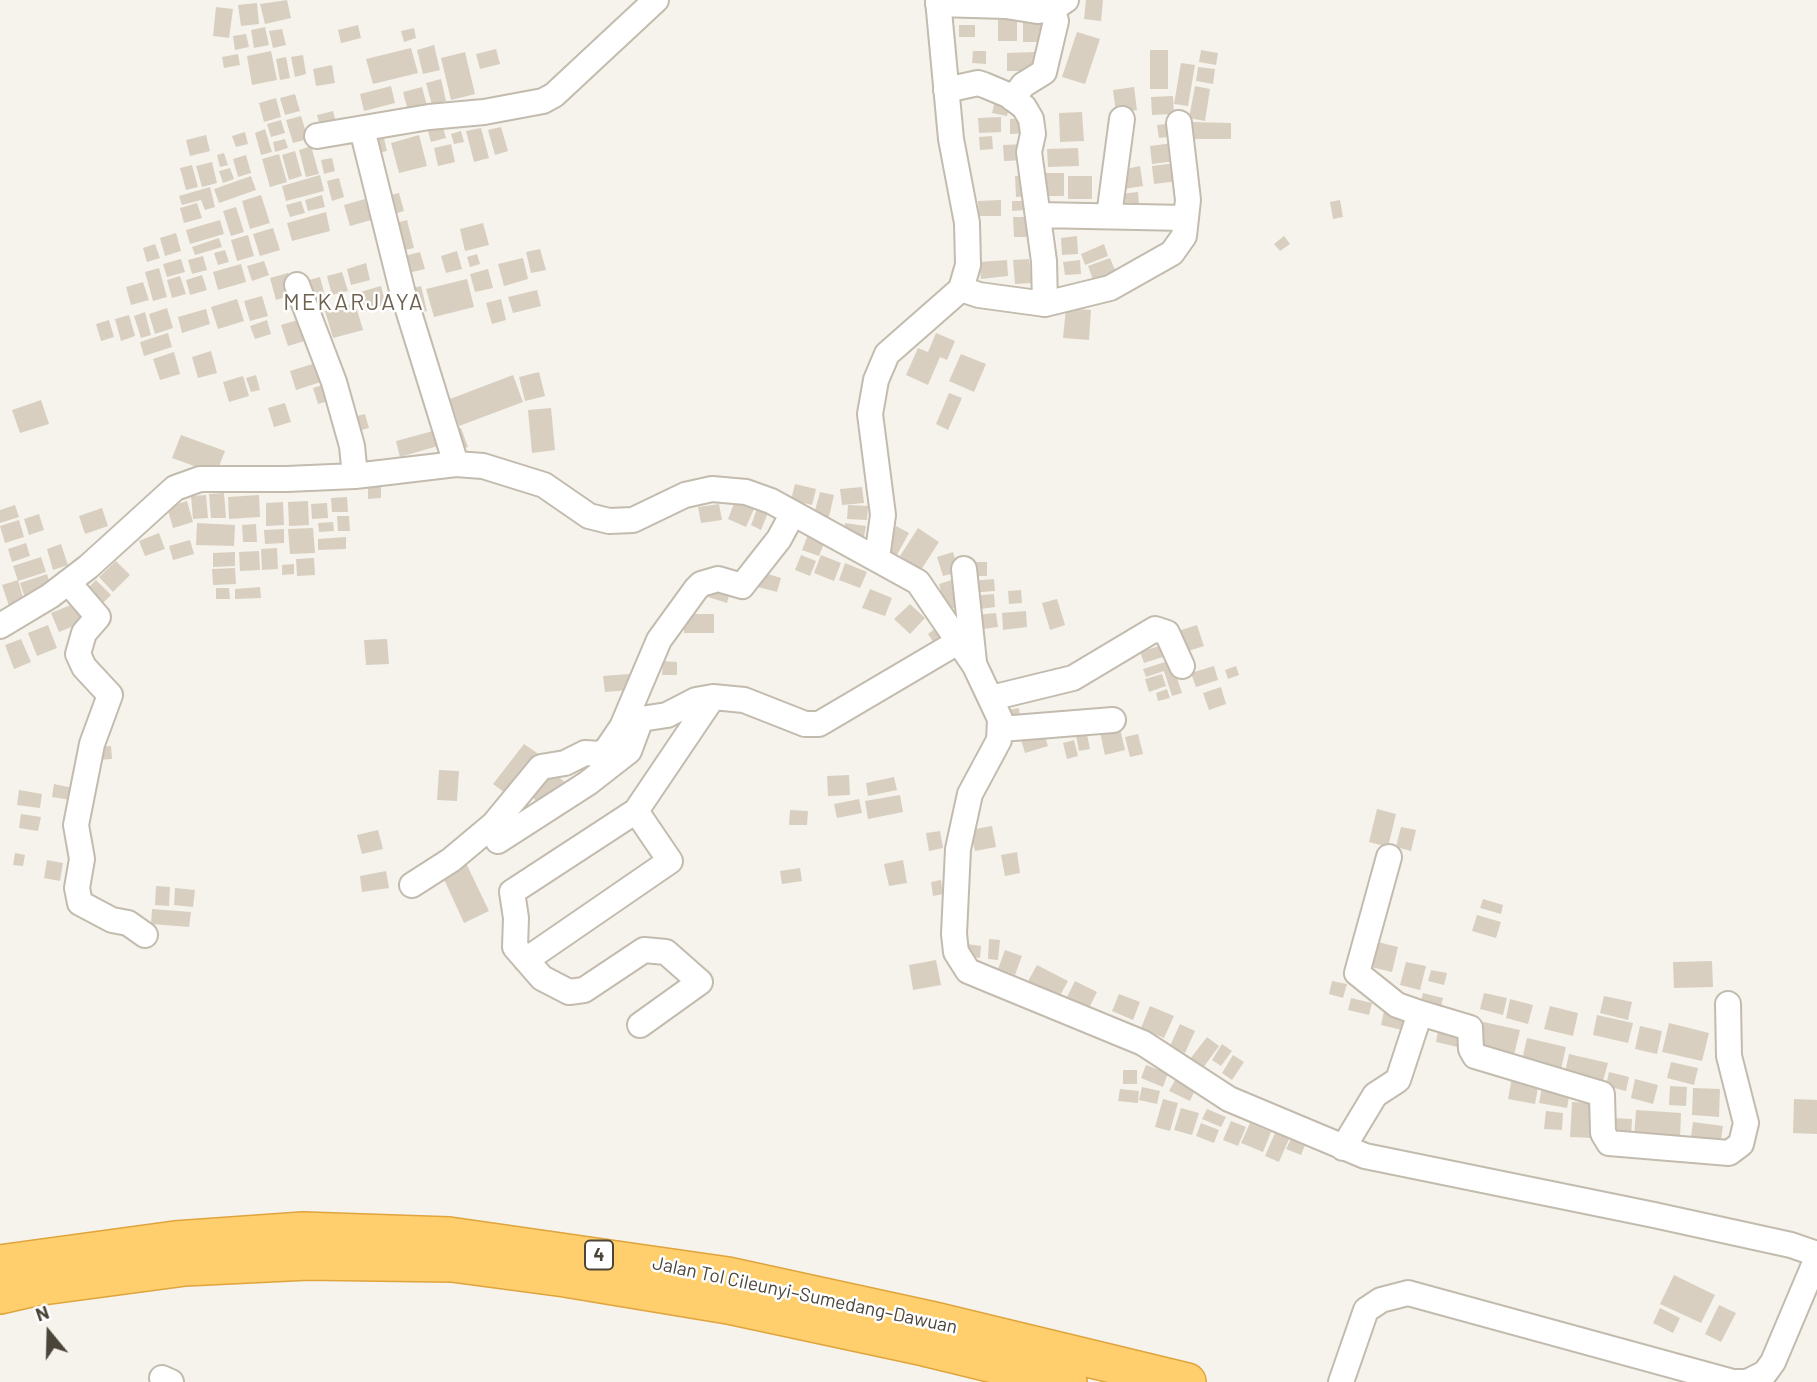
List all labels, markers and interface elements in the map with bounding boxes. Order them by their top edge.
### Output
district label: MEKARJAYA [284,288,424,316]
road number: 4 [585,1240,613,1270]
street label: Jalan Tol Cileunyi–Sumedang–Dawuan [650,1252,960,1338]
north arrow [14,1298,84,1368]
text: N [32,1300,52,1326]

